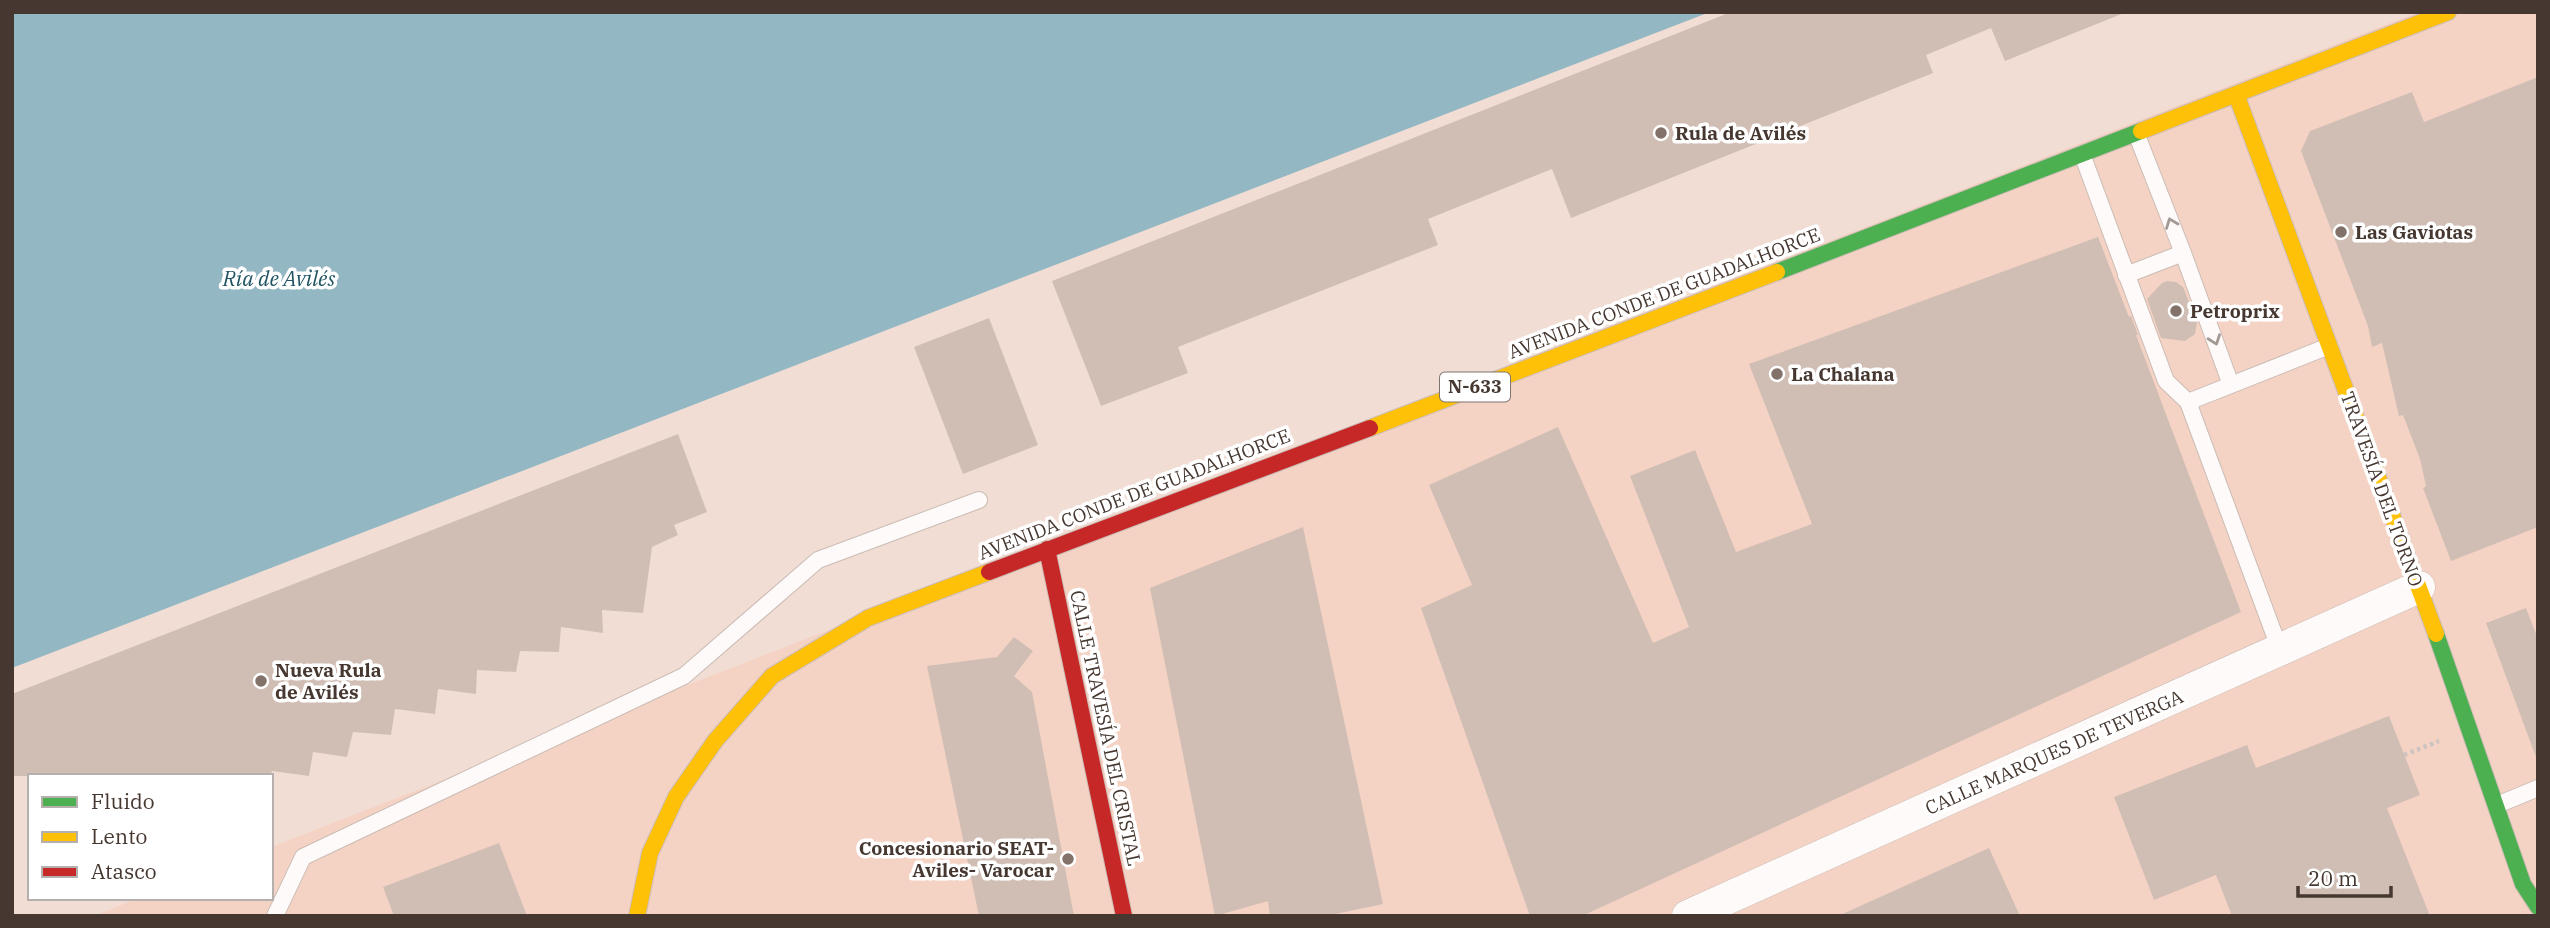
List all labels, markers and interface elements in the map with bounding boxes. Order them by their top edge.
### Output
place label: Rula de Avilés [1675,121,1806,145]
marker: Rula de Avilés [1653,125,1669,141]
one-way arrow [2166,218,2180,230]
place label: Las Gaviotas [2355,220,2473,244]
street label: AVENIDA CONDE DE GUADALHORCE [1505,222,1823,364]
marker: Las Gaviotas [2333,224,2349,240]
water label: Ría de Avilés [222,264,335,292]
place label: Petroprix [2190,299,2280,323]
marker: Petroprix [2168,303,2184,319]
one-way arrow [2207,333,2221,345]
place label: La Chalana [1791,362,1895,386]
marker: La Chalana [1769,366,1785,382]
road number: N-633 [1440,372,1510,402]
street label: TRAVESÍA DEL TORNO [2336,388,2428,590]
street label: AVENIDA CONDE DE GUADALHORCE [975,423,1293,565]
street label: CALLE TRAVESÍA DEL CRISTAL [1065,588,1147,868]
place label: Nueva Rula de Avilés [275,658,382,704]
marker: Nueva Rula de Avilés [253,673,269,689]
street label: CALLE MARQUES DE TEVERGA [1921,684,2187,820]
legend [28,774,273,900]
text: Fluido [91,787,155,815]
text: Lento [91,822,147,850]
place label: Concesionario SEAT- Aviles- Varocar [859,836,1055,882]
marker: Concesionario SEAT- Aviles- Varocar [1060,851,1076,867]
scale bar [2298,855,2391,899]
text: Atasco [91,857,157,885]
text: 20 m [2308,864,2358,892]

